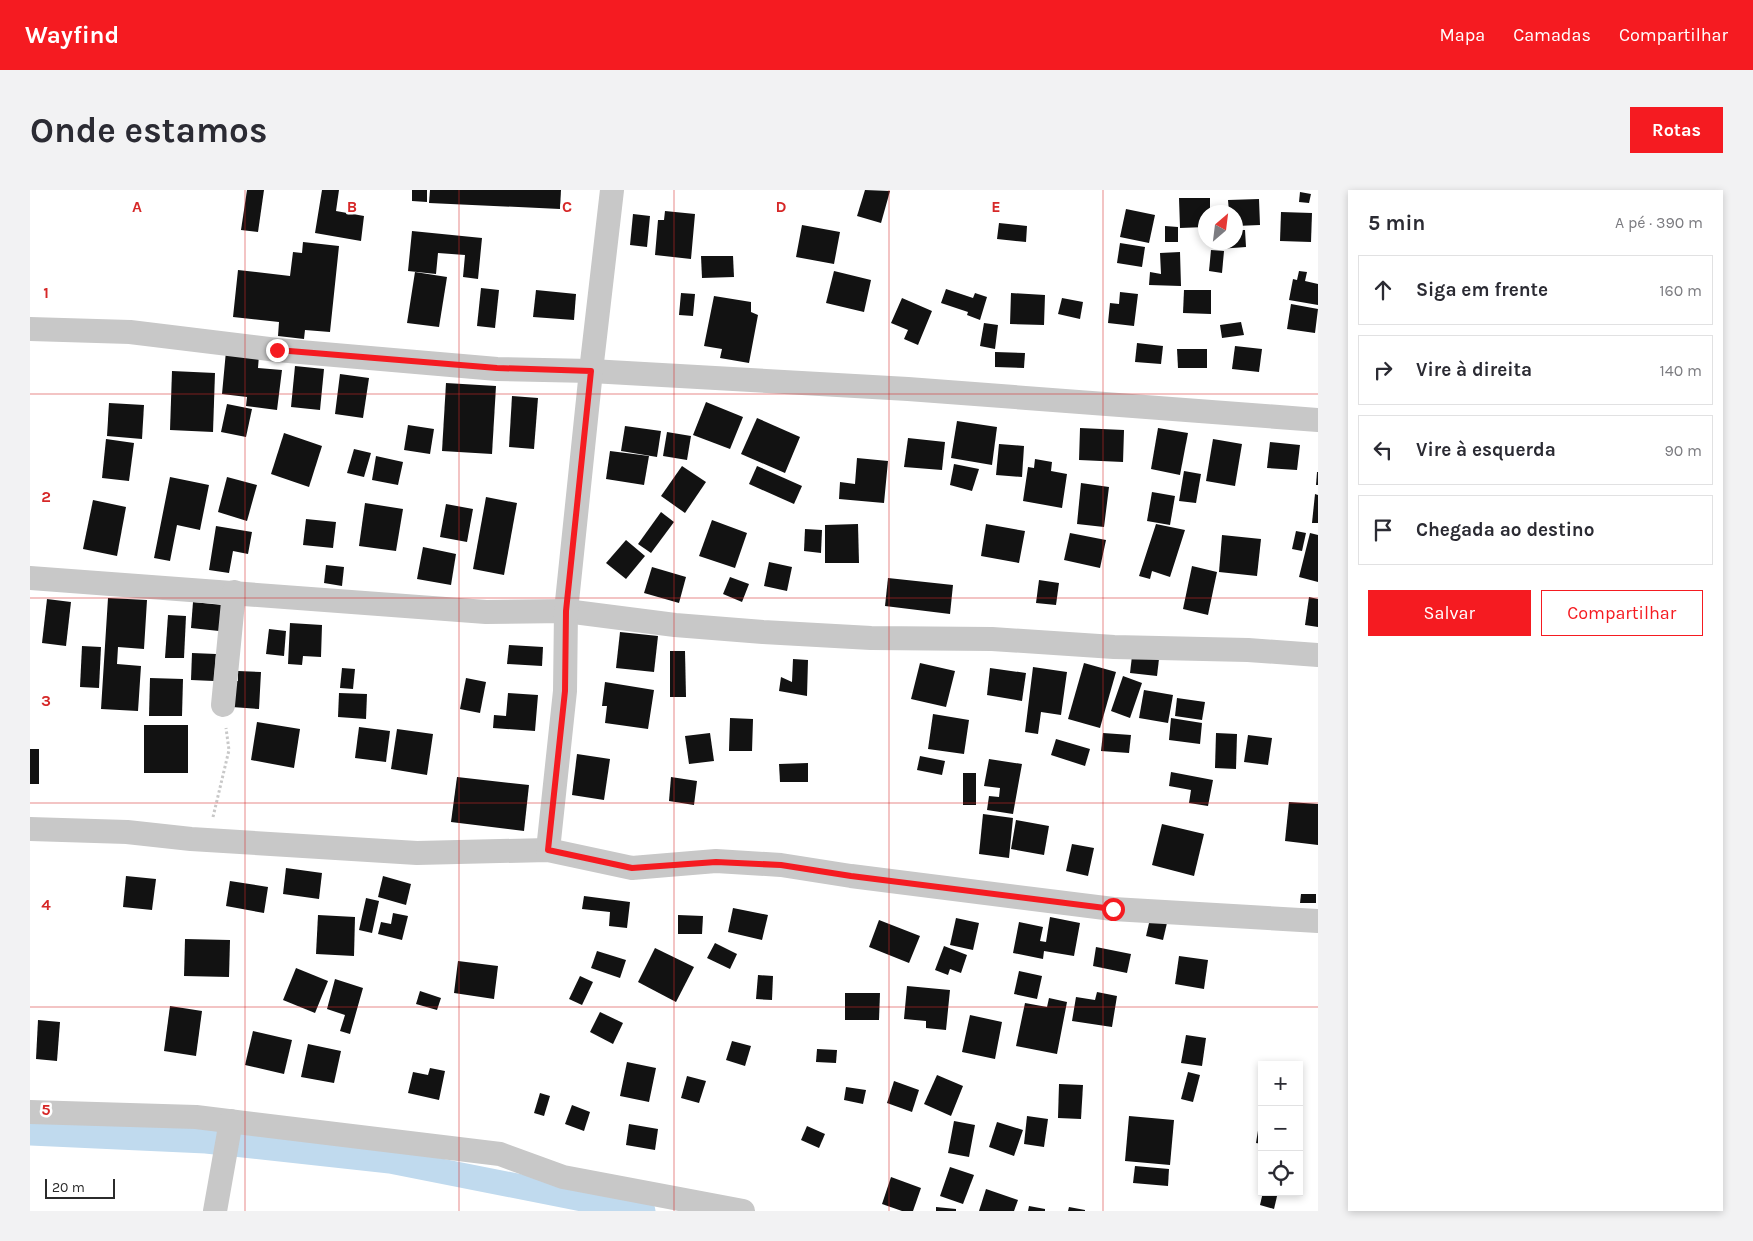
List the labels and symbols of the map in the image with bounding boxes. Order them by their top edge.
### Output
text: A [132,197,142,216]
text: B [347,197,357,216]
text: C [562,197,572,216]
text: D [776,197,787,216]
text: E [991,197,1001,216]
north arrow [1198,205,1243,250]
text: 1 [43,283,49,302]
route end [266,339,289,362]
text: 2 [41,487,51,506]
text: 3 [41,691,51,710]
text: 4 [41,895,51,914]
route start [1102,898,1125,921]
text: 5 [41,1100,51,1119]
scale bar [45,1176,115,1199]

